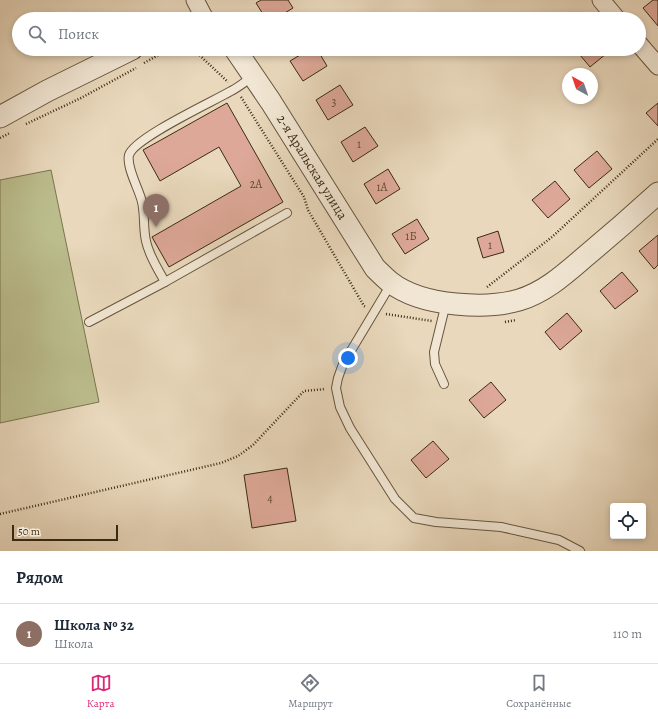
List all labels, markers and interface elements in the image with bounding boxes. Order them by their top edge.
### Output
search box [12,12,646,56]
icon: search [26,23,48,45]
text: Поиск [58,24,99,44]
north arrow [562,68,598,104]
house number: 3 [332,94,337,110]
street label: 2-я Аральская улица [272,111,352,224]
house number: 1 [357,136,361,152]
house number: 2А [250,176,263,192]
house number: 1А [376,179,389,195]
pin: 1 [143,194,169,227]
house number: 1Б [405,228,417,244]
house number: 1 [488,237,492,253]
your location [338,348,358,368]
house number: 4 [267,490,273,506]
map controls [610,503,646,539]
button: locate [610,503,646,539]
scale bar [12,523,118,542]
text: 50 m [18,524,40,539]
text: Рядом [16,566,63,589]
text: Школа № 32 [54,615,134,635]
text: 1 [27,625,31,642]
text: 110 m [613,625,642,642]
text: Школа [54,635,93,652]
tab: Карта [87,672,115,711]
tab: Маршрут [288,672,333,711]
tab: Сохранённые [506,672,571,711]

